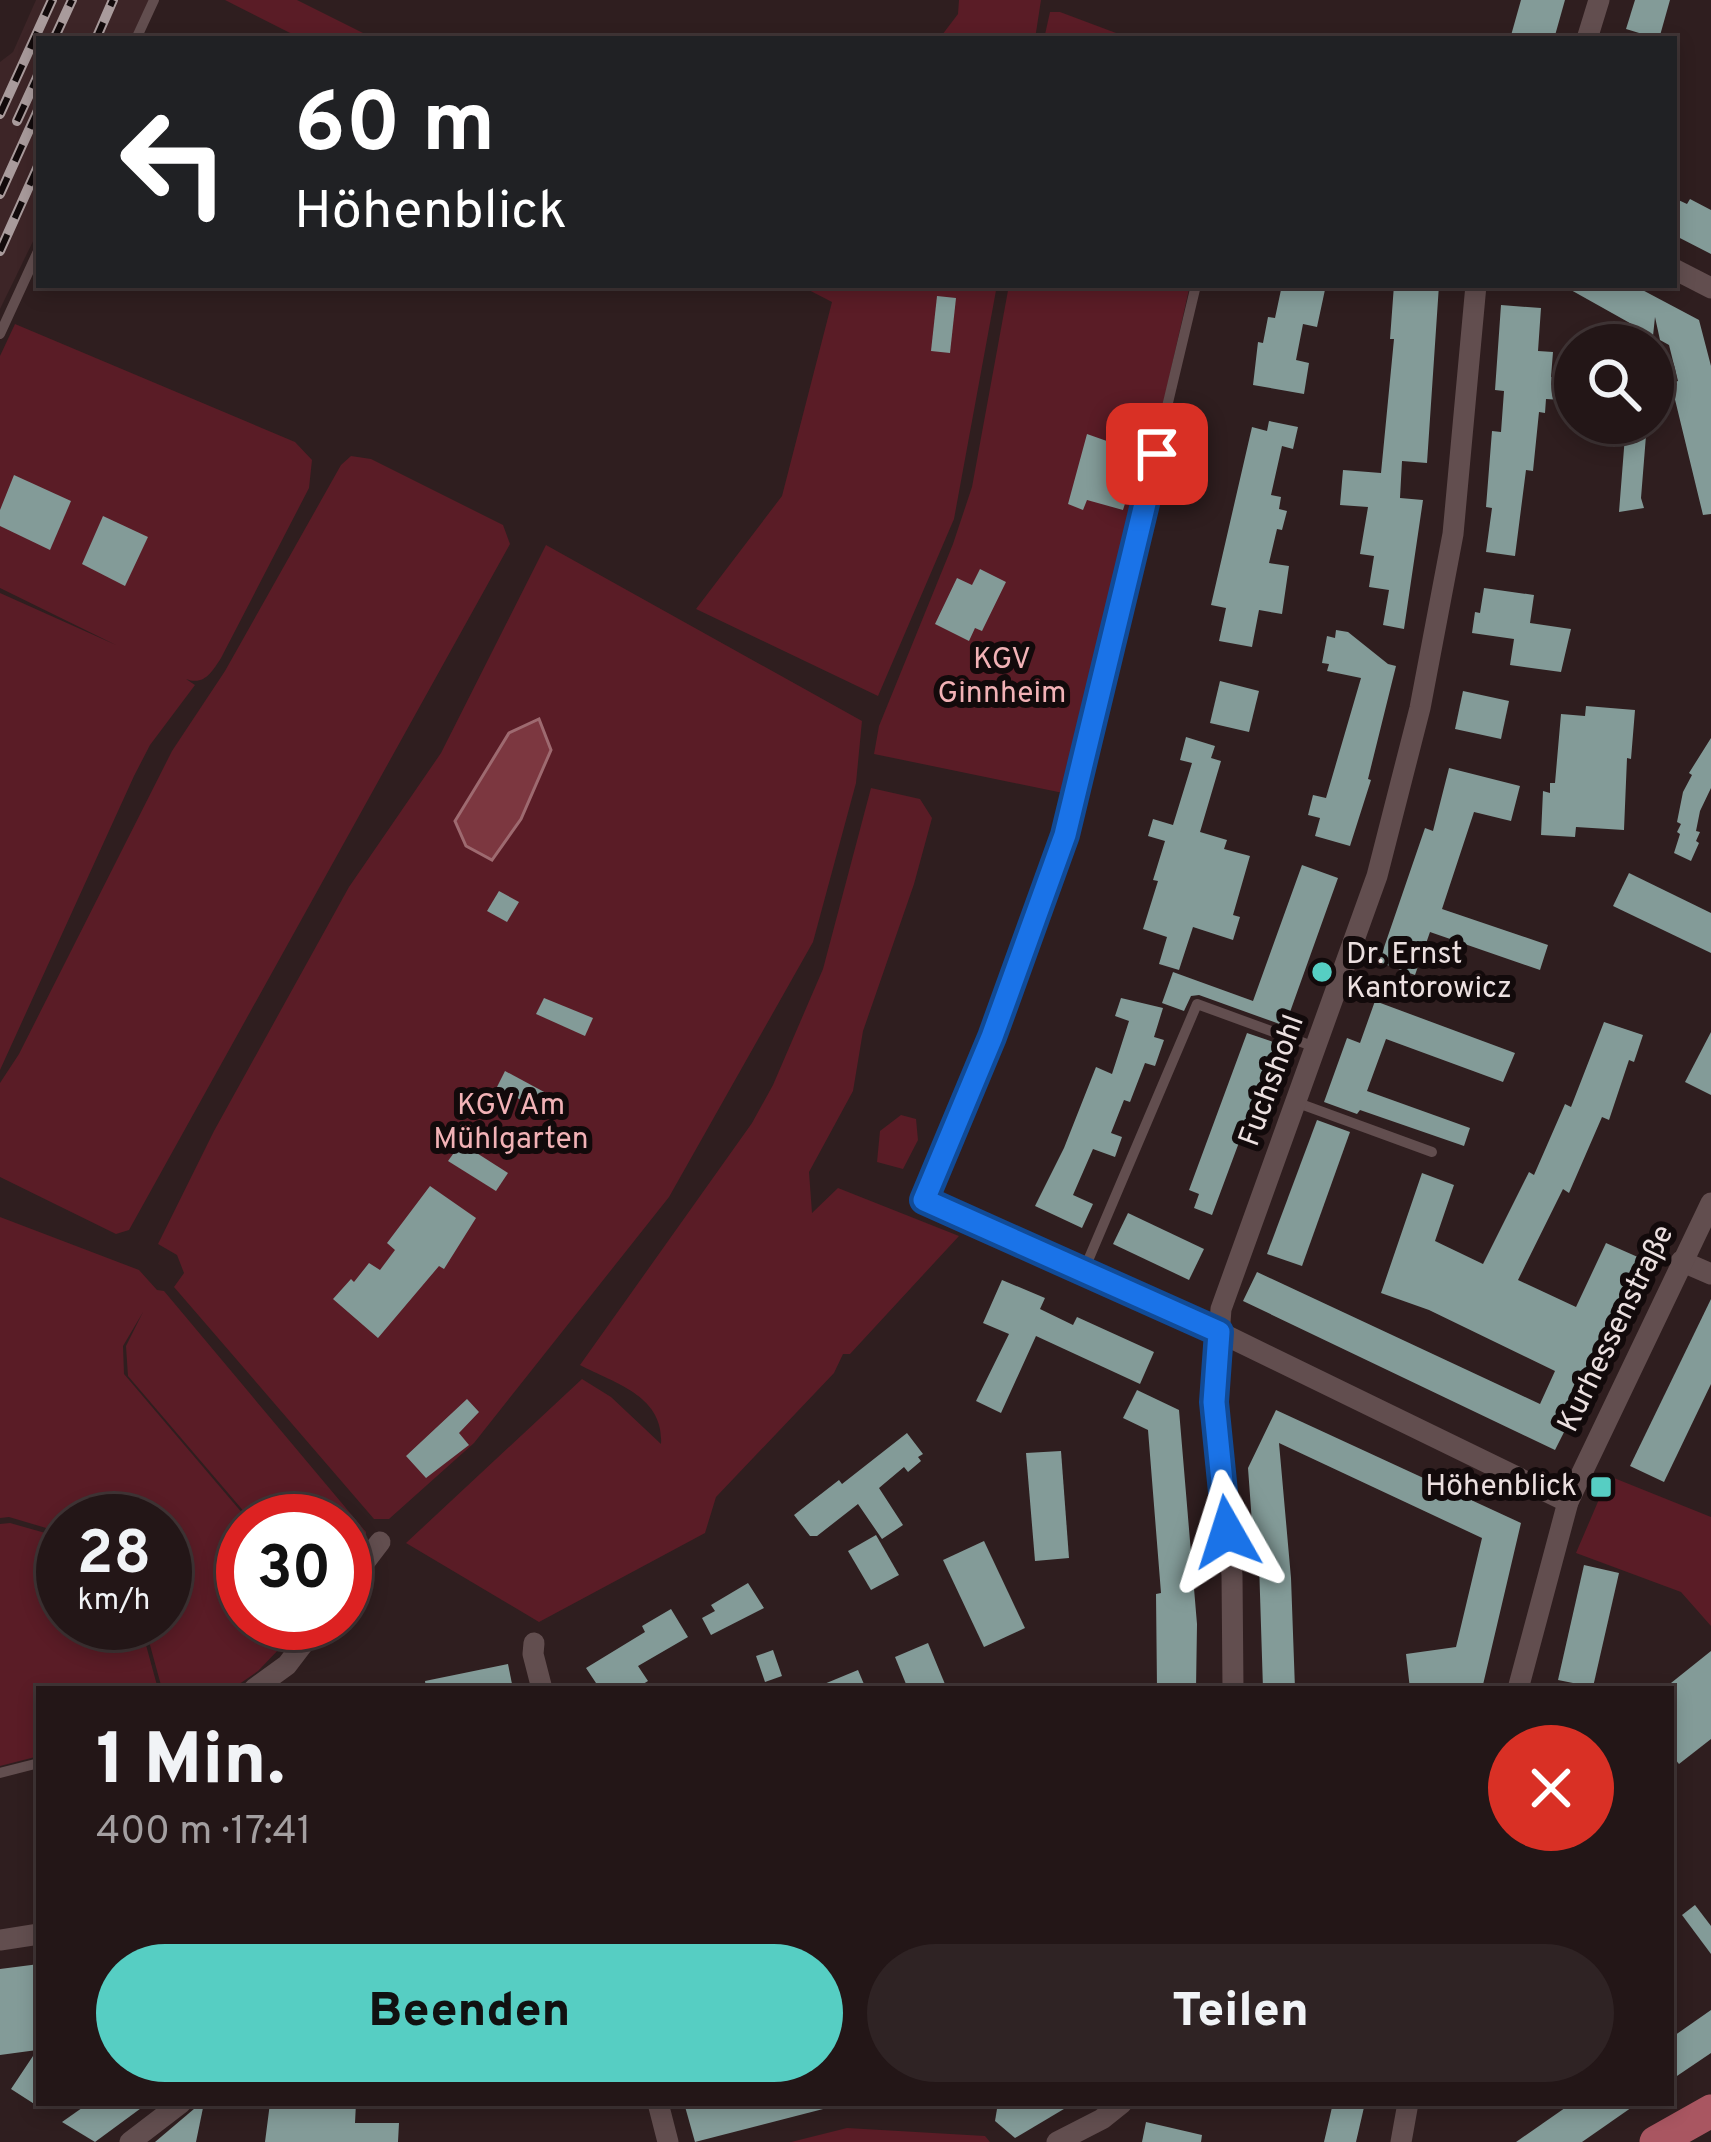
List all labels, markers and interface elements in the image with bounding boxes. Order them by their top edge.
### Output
text: 60 m [294,75,495,181]
icon: left [96,84,252,240]
text: Höhenblick [294,179,567,248]
map controls [1554,324,1674,444]
button: search [1554,324,1674,444]
pin [1106,403,1208,505]
icon: arrive [1124,421,1190,487]
park label: KGV Ginnheim [938,642,1066,713]
place label: Dr. Ernst Kantorowicz [1346,937,1512,1008]
marker: Dr. Ernst Kantorowicz [1309,959,1335,985]
street label: Fuchshohl [1232,1010,1314,1152]
park label: KGV Am Mühlgarten [433,1088,589,1159]
street label: Kurhessenstraße [1551,1219,1683,1439]
position arrow [1164,1469,1290,1595]
place label: Höhenblick [1425,1469,1577,1506]
marker: Höhenblick [1588,1474,1614,1500]
speed limit sign: 30 [216,1494,372,1650]
text: 28 [77,1519,151,1595]
text: km/h [78,1583,150,1620]
text: 1 Min. [96,1718,285,1810]
button: close [1488,1725,1614,1851]
text: 400 m · 17:41 [96,1809,311,1858]
button: Beenden [96,1944,843,2082]
button: Teilen [867,1944,1614,2082]

